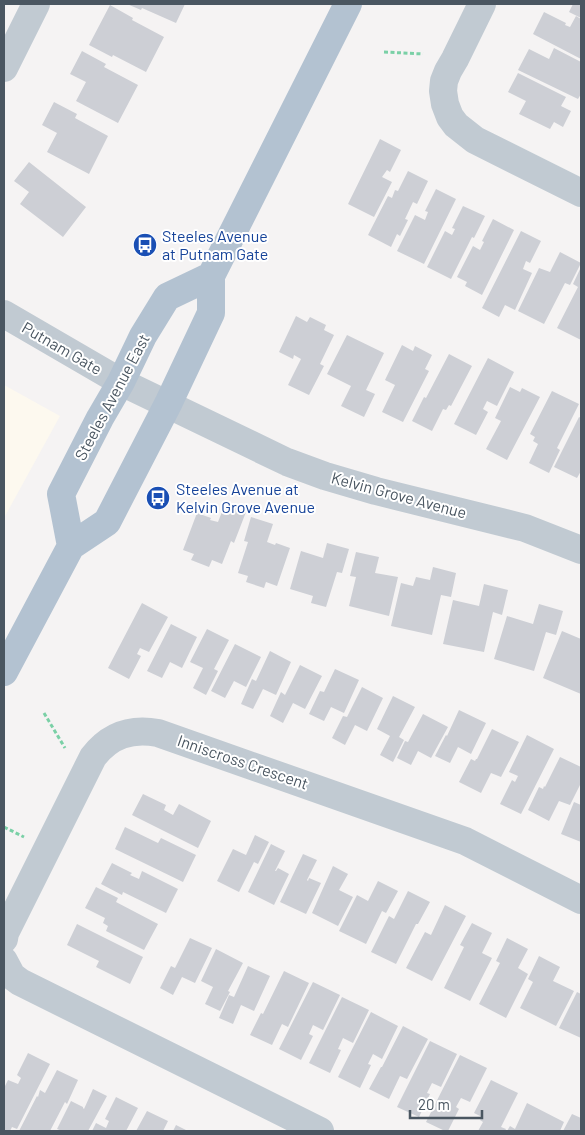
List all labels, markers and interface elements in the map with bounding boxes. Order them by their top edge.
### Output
place label: Steeles Avenue at Putnam Gate [162,226,268,263]
bus stop icon: Steeles Avenue at Putnam Gate [132,232,158,258]
street label: Putnam Gate [19,317,106,378]
street label: Steeles Avenue East [70,330,153,463]
street label: Kelvin Grove Avenue [329,467,469,522]
place label: Steeles Avenue at Kelvin Grove Avenue [176,479,315,516]
bus stop icon: Steeles Avenue at Kelvin Grove Avenue [145,485,171,511]
street label: Inniscross Crescent [175,730,311,793]
scale bar [410,1088,482,1120]
text: 20 m [418,1095,450,1113]

